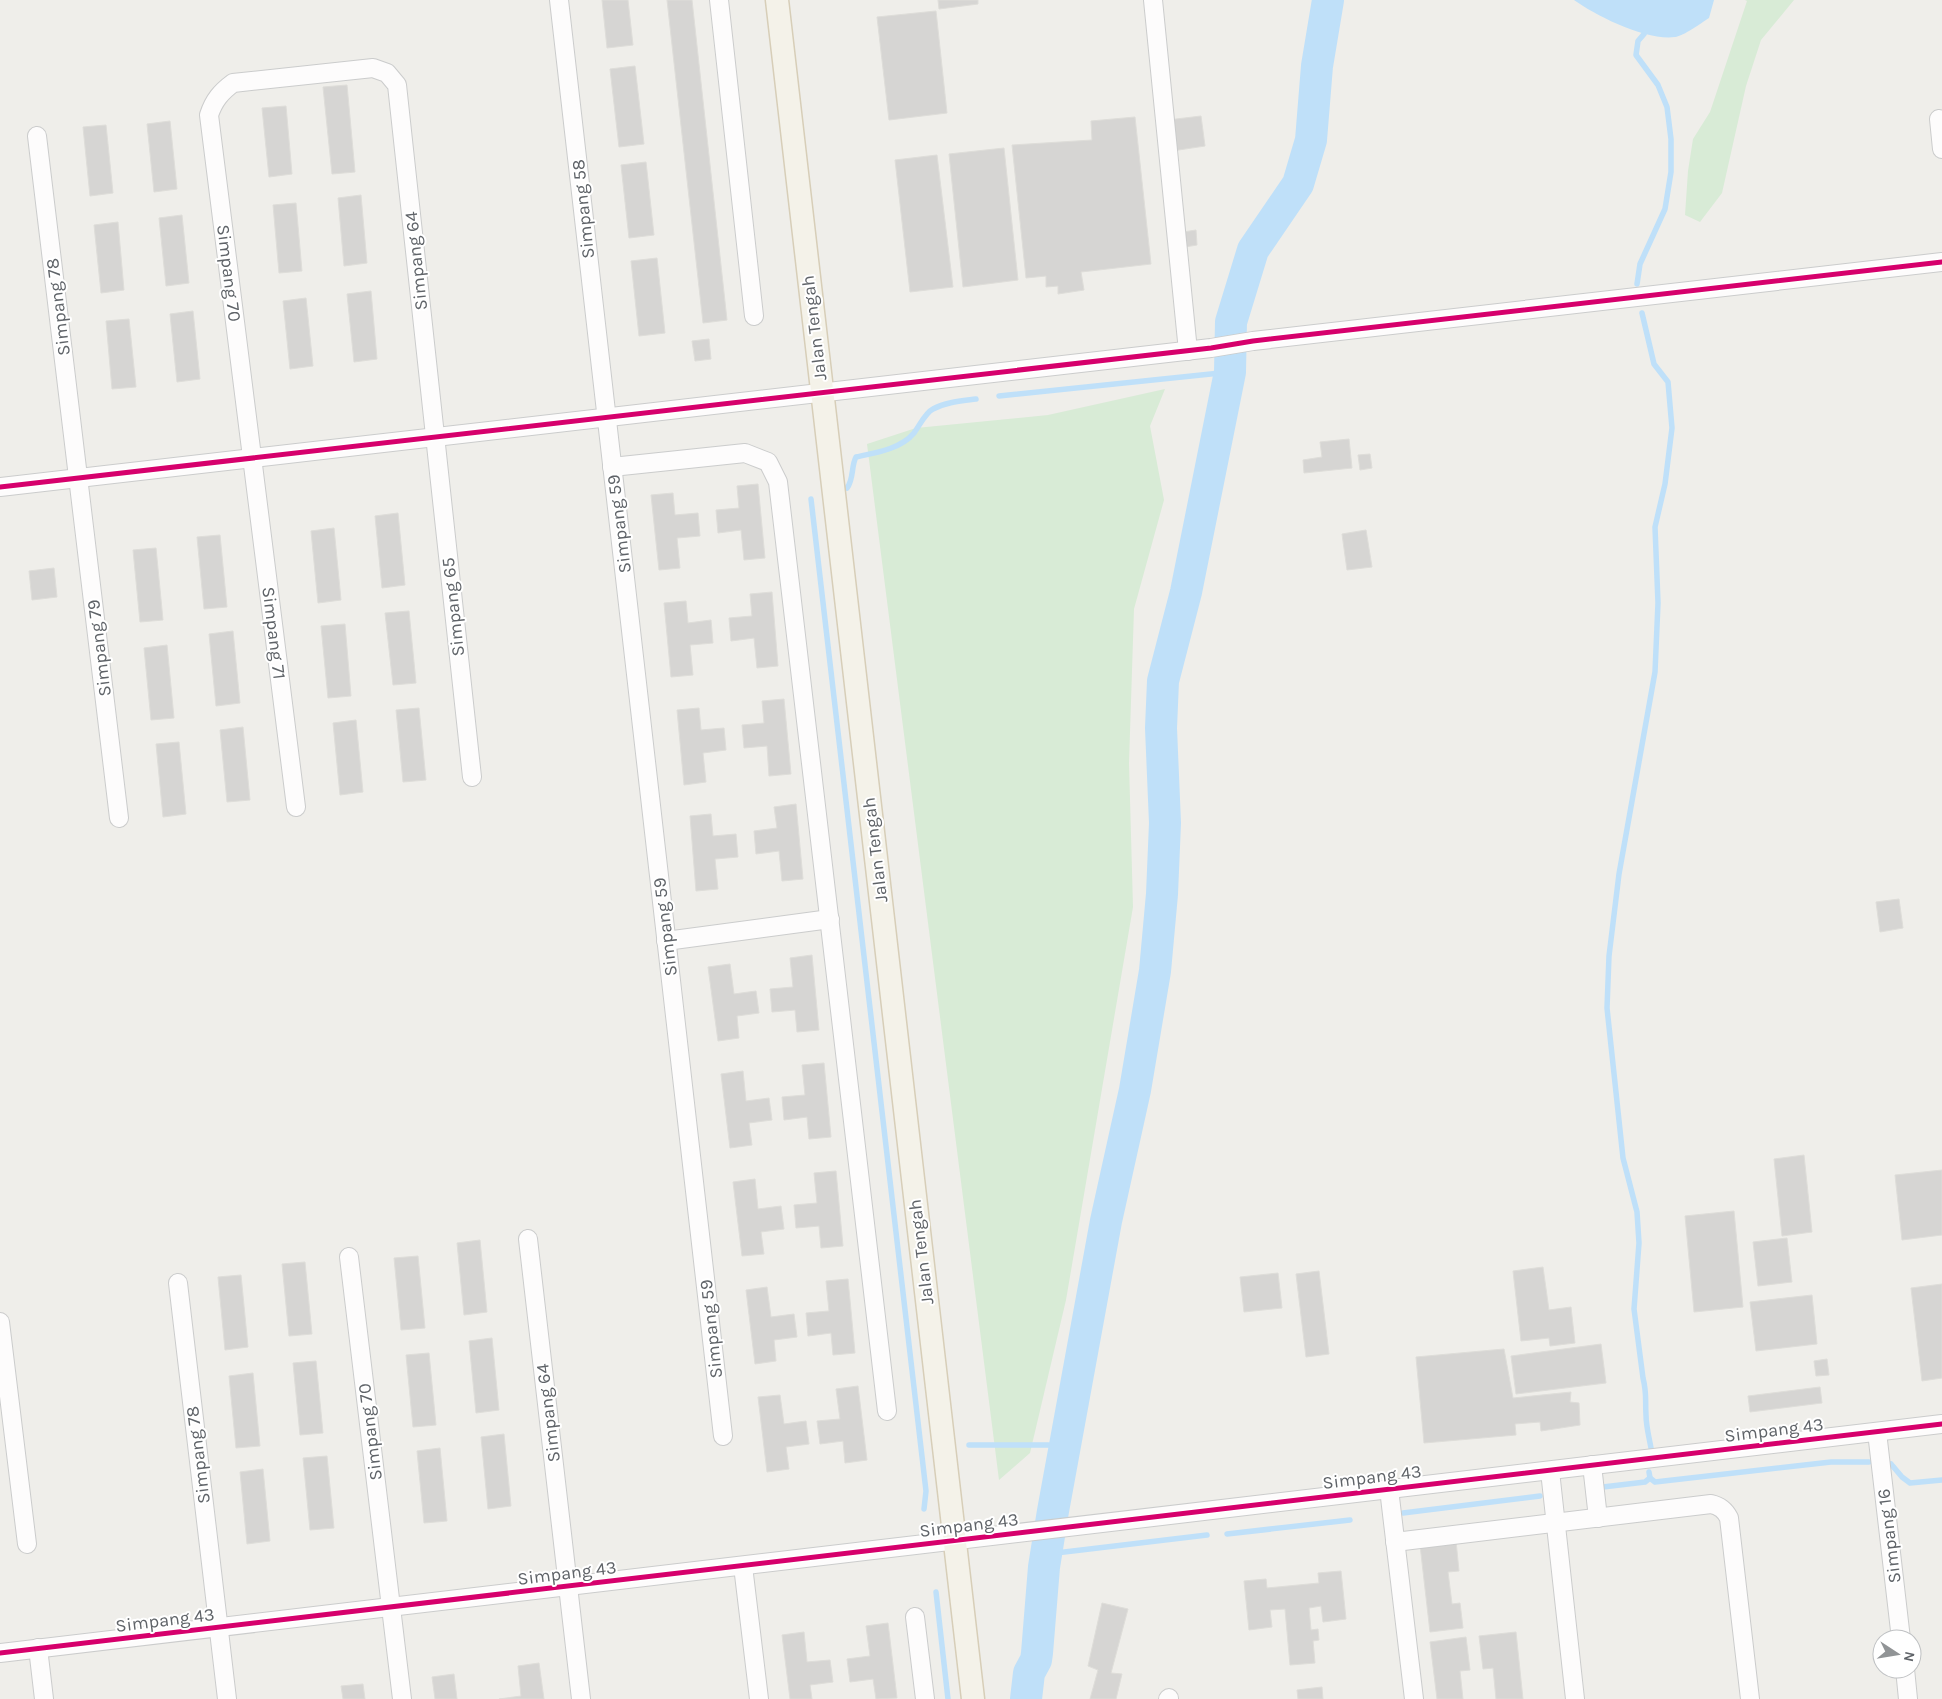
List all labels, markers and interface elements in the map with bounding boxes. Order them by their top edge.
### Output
street label: Simpang 58 [567,158,599,260]
street label: Simpang 64 [400,211,432,311]
street label: Simpang 70 [212,223,246,323]
street label: Simpang 78 [41,257,75,357]
street label: Jalan Tengah [797,274,831,382]
street label: Simpang 59 [602,473,636,575]
street label: Simpang 65 [437,556,469,658]
street label: Simpang 71 [257,585,291,681]
street label: Simpang 79 [82,598,116,698]
street label: Jalan Tengah [858,796,892,904]
street label: Simpang 59 [648,876,682,978]
street label: Jalan Tengah [904,1198,938,1306]
street label: Simpang 59 [695,1278,727,1380]
street label: Simpang 64 [531,1362,565,1464]
street label: Simpang 70 [353,1382,387,1482]
street label: Simpang 78 [181,1405,215,1505]
street label: Simpang 43 [1723,1413,1825,1447]
street label: Simpang 43 [1321,1460,1423,1494]
street label: Simpang 16 [1872,1487,1906,1585]
street label: Simpang 43 [918,1508,1020,1542]
street label: Simpang 43 [516,1556,618,1590]
street label: Simpang 43 [114,1603,216,1637]
north arrow [1872,1629,1922,1679]
text: N [1900,1650,1919,1663]

